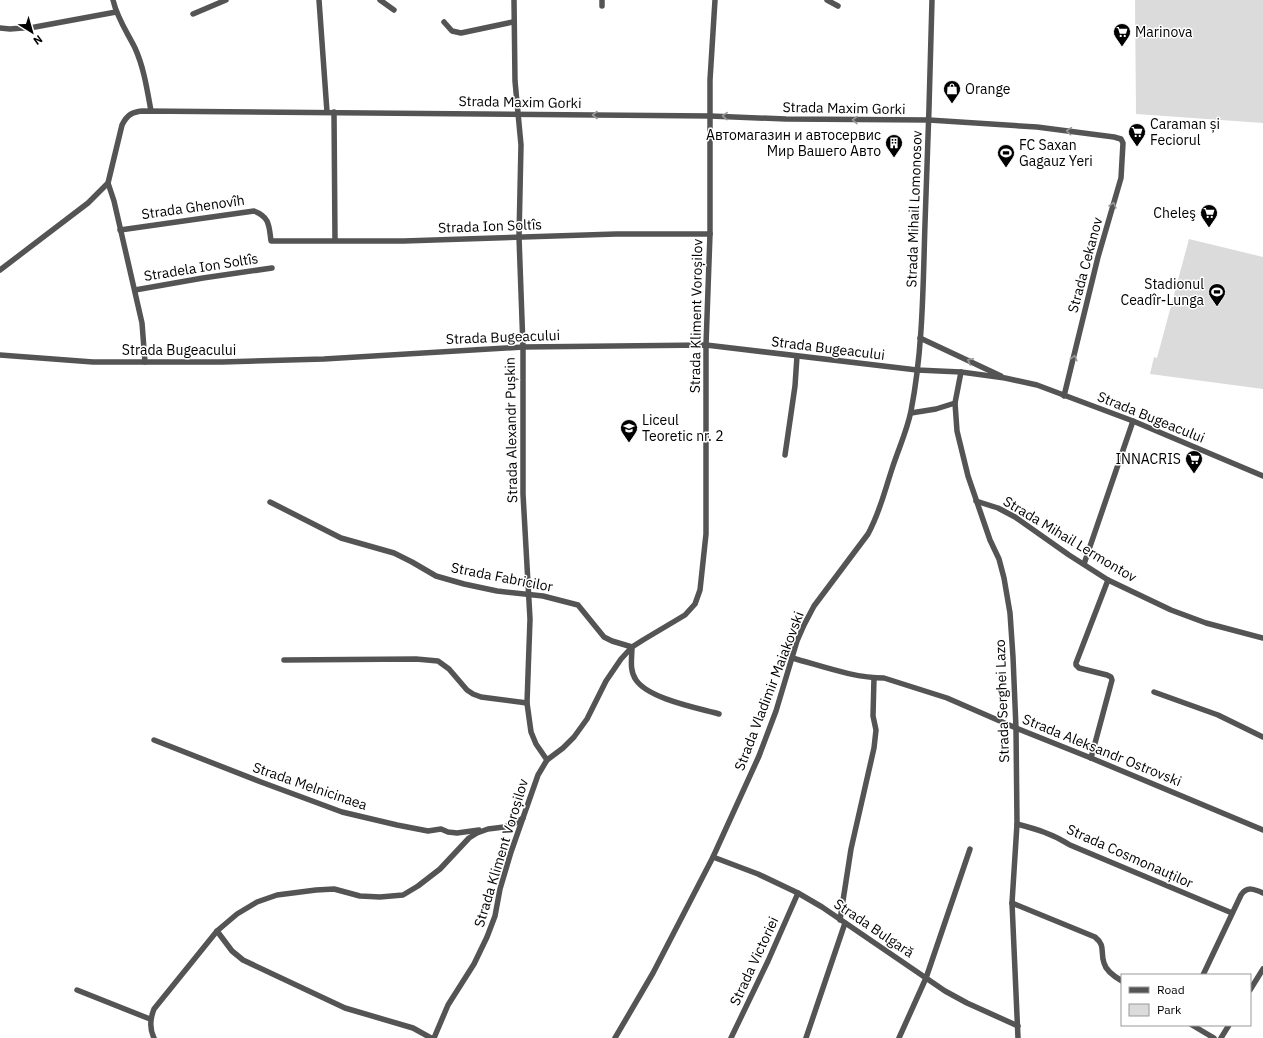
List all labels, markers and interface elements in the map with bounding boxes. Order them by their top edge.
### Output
north arrow [12,12,52,52]
supermarket icon: Marinova [1112,22,1132,47]
place label: Marinova [1135,23,1193,41]
text: N [31,32,45,48]
shop icon: Orange [942,79,962,104]
place label: Orange [965,80,1011,98]
street label: Strada Maxim Gorki [458,92,582,112]
street label: Strada Maxim Gorki [782,98,906,118]
one-way arrow [592,111,598,119]
one-way arrow [722,112,728,121]
place label: Caraman și Feciorul [1150,115,1220,149]
one-way arrow [852,116,858,125]
supermarket icon: Caraman și Feciorul [1127,122,1147,147]
place label: Автомагазин и автосервис Мир Вашего Авто [706,126,881,160]
one-way arrow [1066,127,1072,136]
street label: Strada Mihail Lomonosov [902,130,926,288]
building icon: Автомагазин и автосервис Мир Вашего Авто [884,133,904,158]
place label: FC Saxan Gagauz Yeri [1019,136,1093,170]
sports icon: FC Saxan Gagauz Yeri [996,143,1016,168]
street label: Strada Ghenovîh [140,191,246,223]
one-way arrow [1108,202,1117,209]
supermarket icon: Cheleş [1199,203,1219,228]
place label: Cheleş [1153,204,1196,222]
street label: Strada Ion Soltîs [438,215,543,237]
street label: Strada Cekanov [1064,215,1106,315]
street label: Strada Kliment Voroșilov [686,239,706,393]
street label: Stradela Ion Soltîs [143,249,260,285]
place label: Stadionul Ceadîr-Lunga [1120,275,1205,309]
sports icon: Stadionul Ceadîr-Lunga [1207,282,1227,307]
street label: Strada Bugeacului [446,326,560,348]
street label: Strada Bugeacului [770,332,886,364]
street label: Strada Bugeacului [122,341,236,359]
one-way arrow [1069,355,1077,361]
street label: Strada Alexandr Pușkin [501,357,521,503]
one-way arrow [967,358,974,366]
street label: Strada Bugeacului [1095,387,1207,447]
place label: Liceul Teoretic nr. 2 [642,411,724,445]
school or university icon: Liceul Teoretic nr. 2 [619,418,639,443]
supermarket icon: INNACRIS [1184,449,1204,474]
place label: INNACRIS [1115,450,1181,468]
street label: Strada Mihail Lermontov [1000,492,1140,586]
street label: Strada Fabricilor [450,558,554,596]
street label: Strada Vladimir Maiakovski [730,609,808,773]
street label: Strada Serghei Lazo [991,639,1013,763]
street label: Strada Aleksandr Ostrovski [1020,710,1184,790]
street label: Strada Melnicinaea [250,758,370,814]
street label: Strada Kliment Voroșilov [470,776,532,929]
street label: Strada Cosmonauților [1064,820,1196,892]
street label: Strada Bulgară [831,895,918,962]
street label: Strada Victoriei [726,914,782,1008]
legend [1121,974,1251,1026]
text: Road [1157,982,1185,997]
text: Park [1157,1002,1182,1017]

